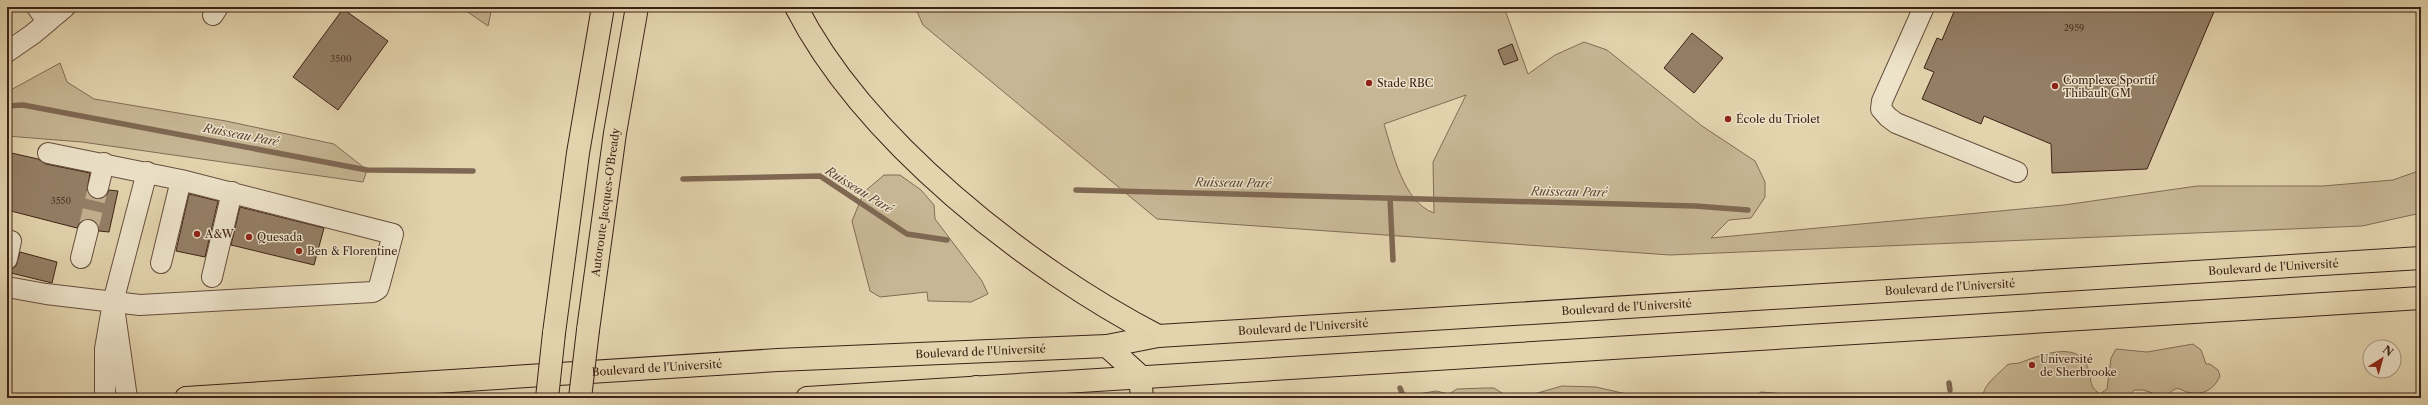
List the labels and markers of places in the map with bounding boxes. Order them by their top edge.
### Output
place label: Complexe Sportif Thibault GM [2063,73,2157,100]
place label: Stade RBC [1377,76,1433,90]
marker: Stade RBC [1364,78,1374,88]
marker: Complexe Sportif Thibault GM [2050,81,2060,91]
place label: École du Triolet [1736,112,1820,126]
marker: École du Triolet [1723,114,1733,124]
place label: A&W [204,227,235,241]
marker: A&W [192,229,202,239]
place label: Quesada [257,230,302,244]
marker: Quesada [244,232,254,242]
place label: Ben & Florentine [307,244,397,258]
marker: Ben & Florentine [294,246,304,256]
place label: Université de Sherbrooke [2040,352,2117,379]
marker: Université de Sherbrooke [2027,360,2037,370]

